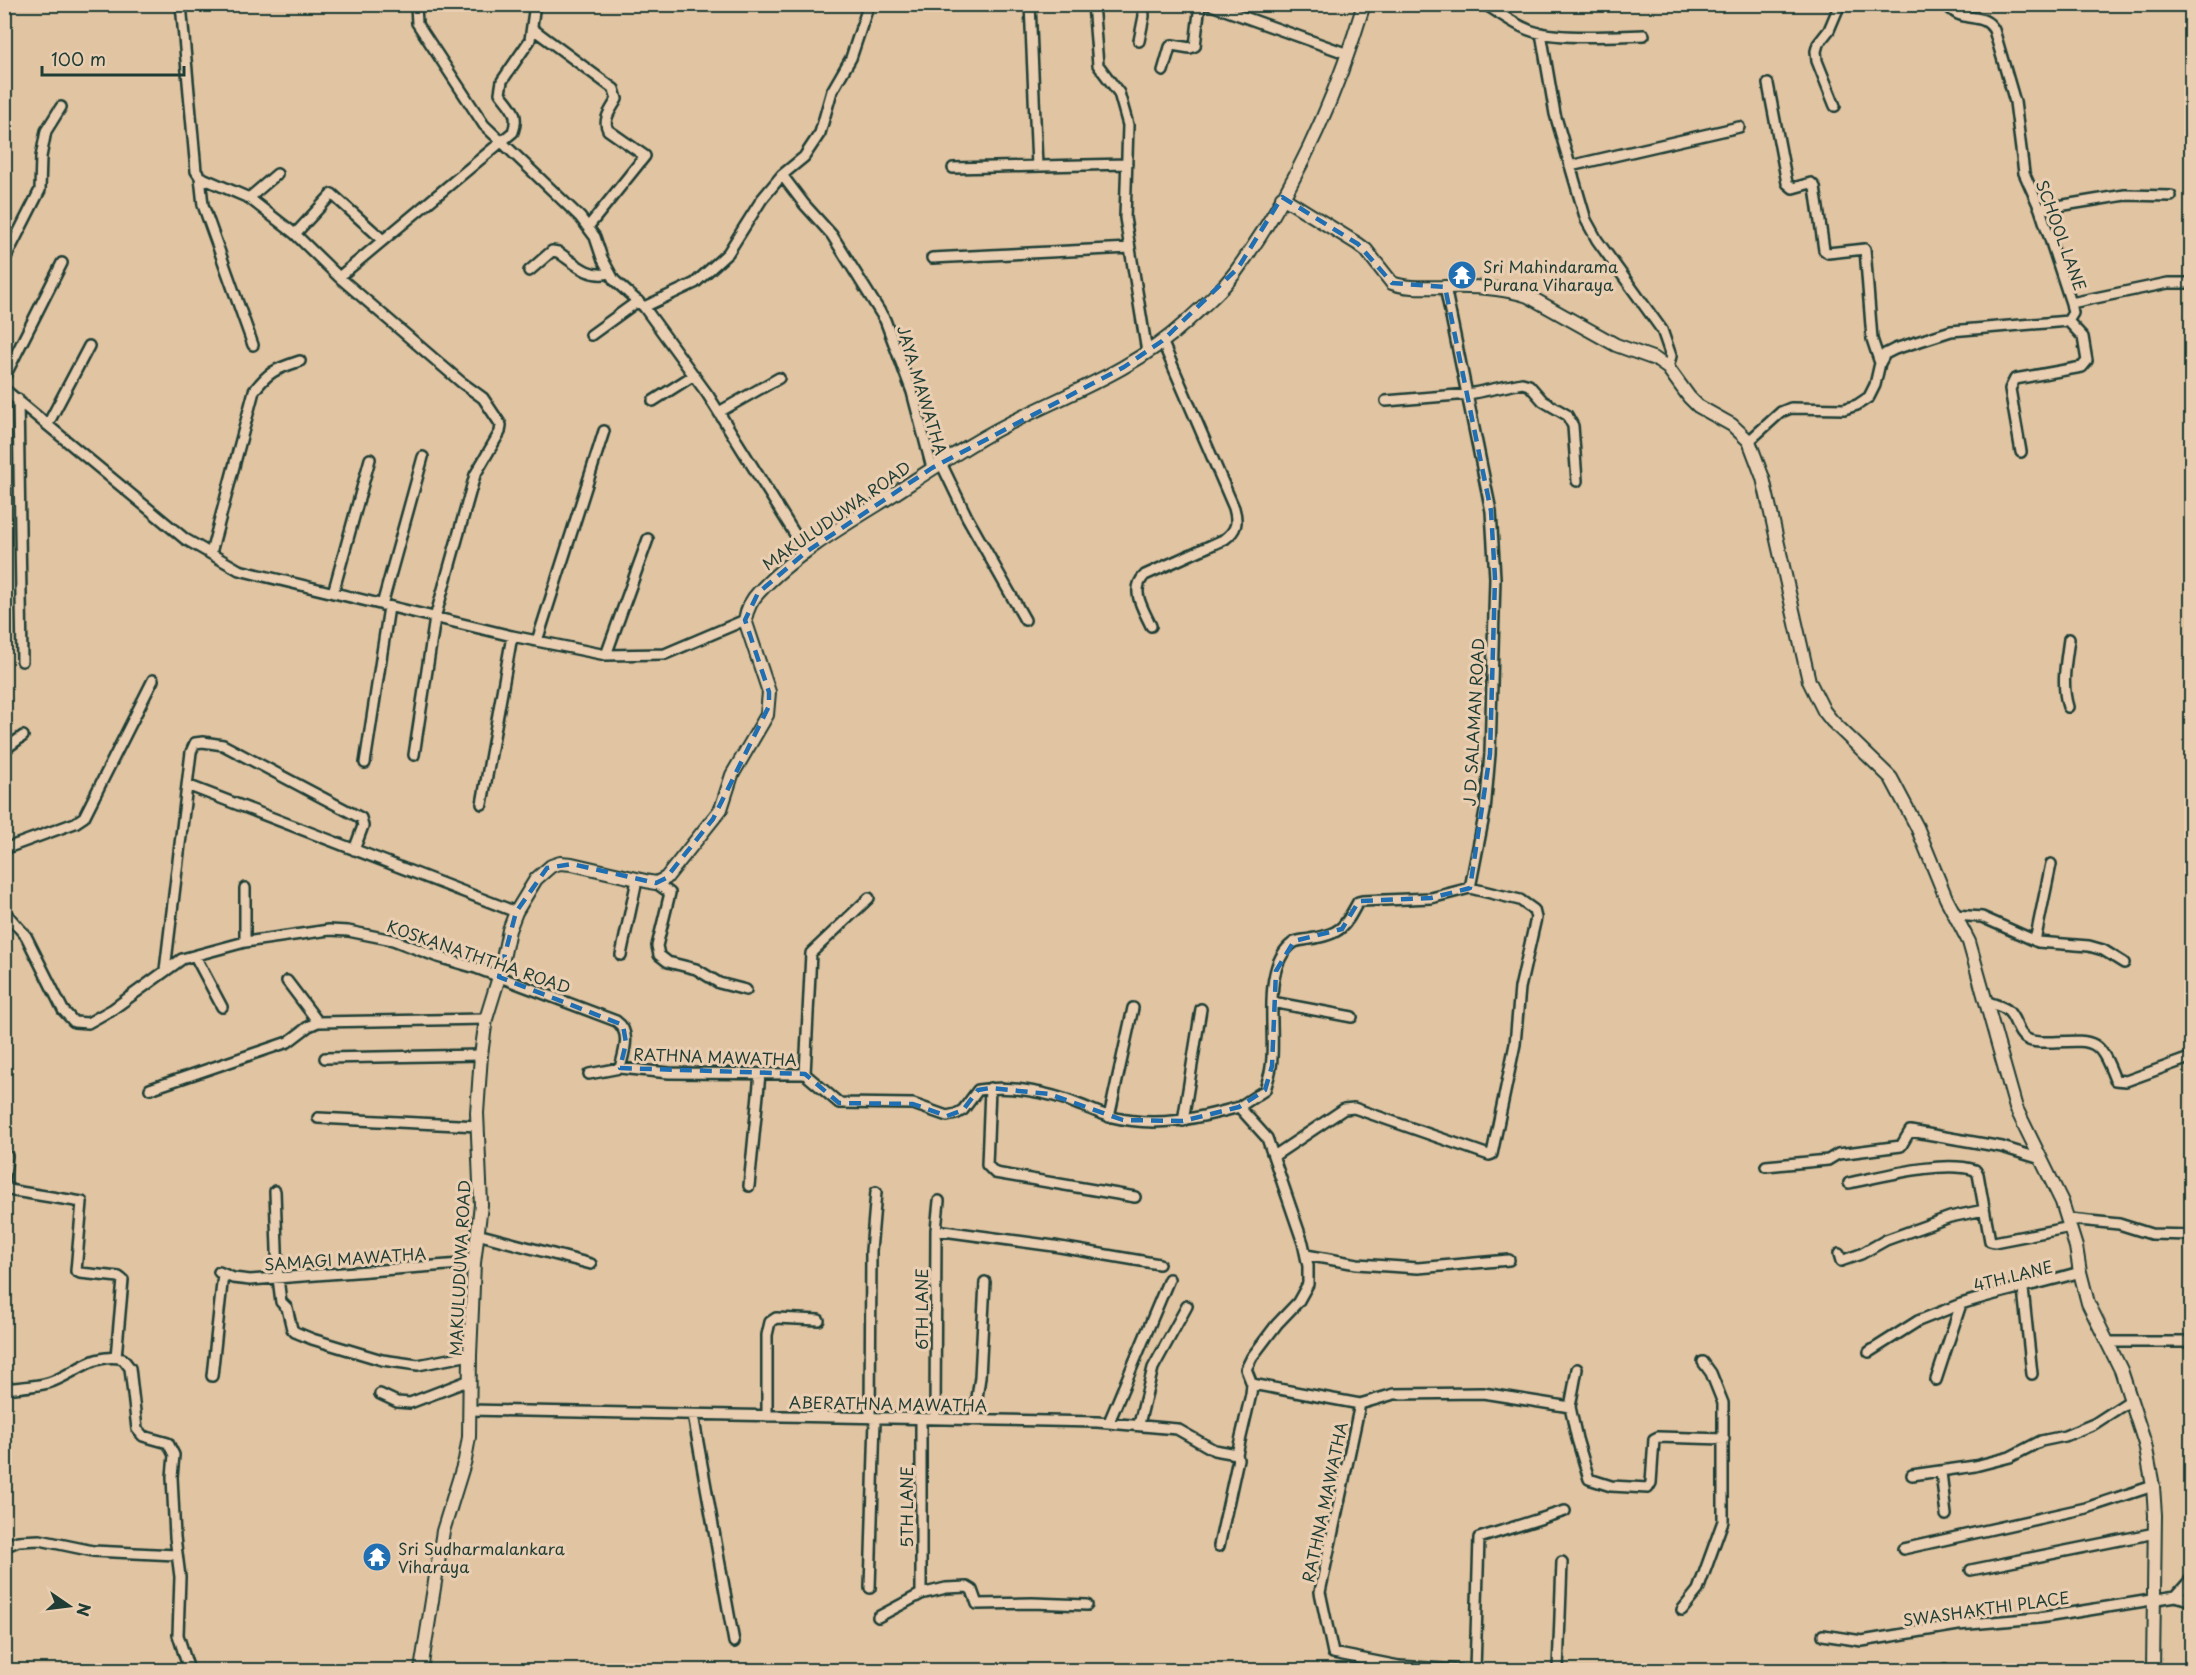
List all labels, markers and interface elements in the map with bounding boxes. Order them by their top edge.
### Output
scale bar [42,39,184,77]
text: 100 m [51,45,106,72]
street label: SCHOOL LANE [2031,176,2093,294]
place label: Sri Mahindarama Purana Viharaya [1483,254,1618,296]
temple icon: Sri Mahindarama Purana Viharaya [1446,259,1478,291]
street label: JAYA MAWATHA [892,322,954,458]
street label: MAKULUDUWA ROAD [757,455,915,575]
street label: J D SALAMAN ROAD [1457,637,1489,807]
street label: KOSKANATHTHA ROAD [384,913,574,999]
street label: RATHNA MAWATHA [633,1041,797,1071]
street label: MAKULUDUWA ROAD [442,1179,476,1357]
street label: SAMAGI MAWATHA [263,1240,427,1276]
street label: 4TH LANE [1971,1254,2055,1296]
street label: 6TH LANE [909,1268,933,1350]
street label: ABERATHNA MAWATHA [789,1389,987,1417]
street label: RATHNA MAWATHA [1295,1419,1353,1585]
street label: 5TH LANE [894,1466,918,1548]
place label: Sri Sudharmalankara Viharaya [398,1536,565,1578]
temple icon: Sri Sudharmalankara Viharaya [361,1541,393,1573]
north arrow [39,1576,99,1636]
street label: SWASHAKTHI PLACE [1901,1584,2071,1632]
text: N [71,1601,98,1619]

